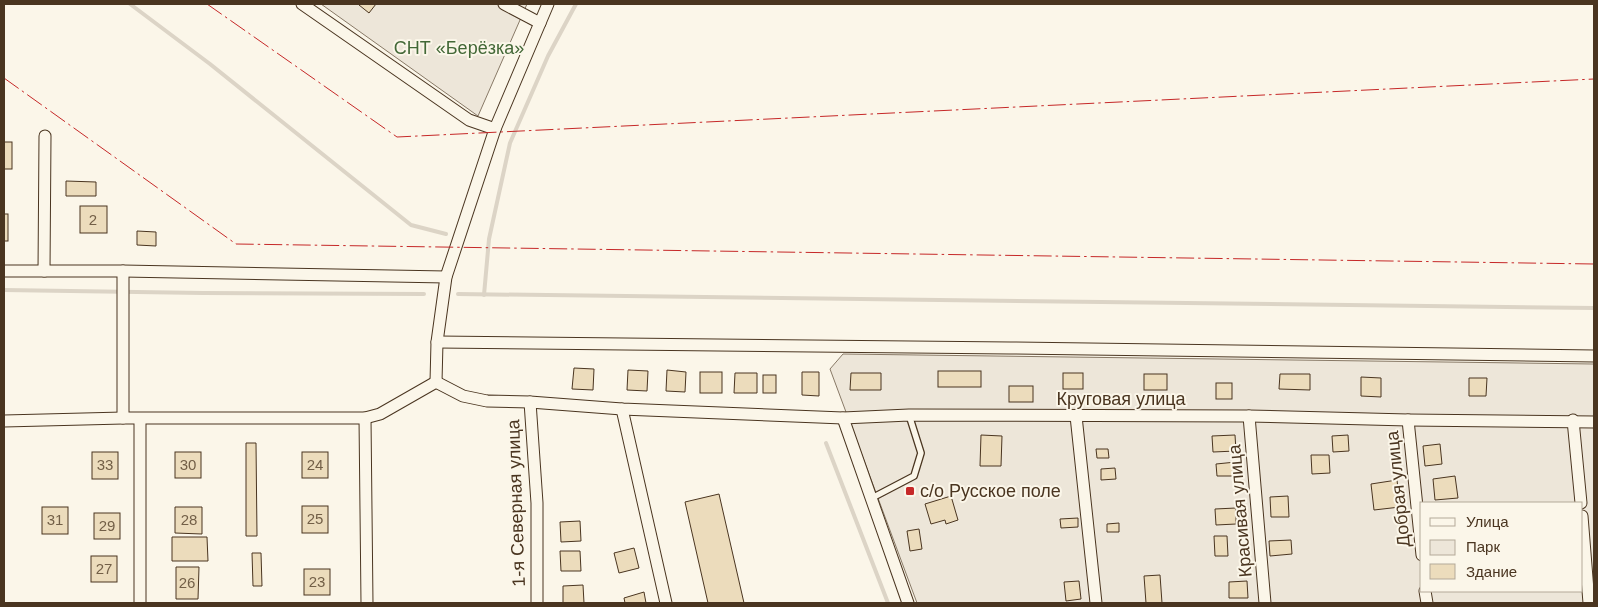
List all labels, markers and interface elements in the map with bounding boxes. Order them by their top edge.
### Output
park label: СНТ «Берёзка» [394,38,524,58]
house number: 2 [89,211,97,228]
street label: Круговая улица [1056,389,1187,409]
street label: 1-я Северная улица [503,418,529,587]
street label: Добрая улица [1382,429,1414,548]
street label: Красивая улица [1224,443,1256,578]
house number: 33 [97,456,113,473]
house number: 30 [180,456,196,473]
house number: 24 [307,456,323,473]
place label: с/о Русское поле [920,481,1061,501]
marker: с/о Русское поле [904,485,916,497]
legend [1420,502,1583,592]
house number: 25 [307,510,323,527]
house number: 31 [47,511,63,528]
house number: 28 [181,511,197,528]
text: Улица [1466,513,1509,530]
house number: 29 [99,517,115,534]
text: Парк [1466,538,1500,555]
house number: 27 [96,560,112,577]
text: Здание [1466,563,1517,580]
house number: 23 [309,573,325,590]
house number: 26 [179,574,195,591]

